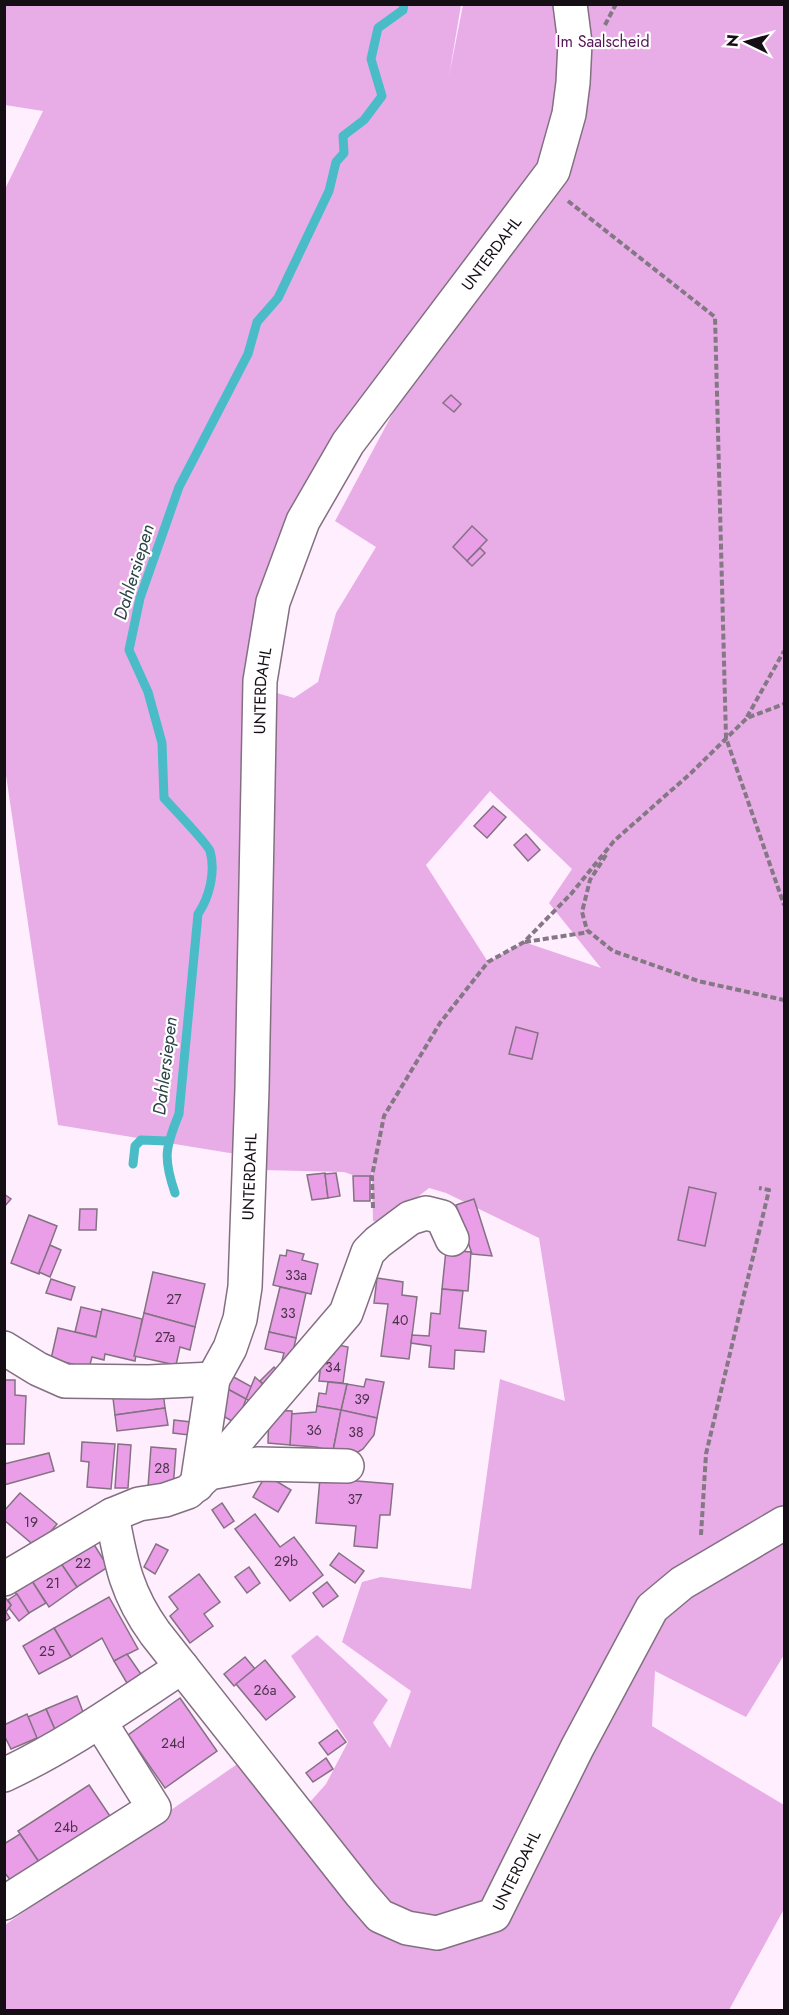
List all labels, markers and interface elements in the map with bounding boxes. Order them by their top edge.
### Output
north arrow [717,12,777,72]
park label: Im Saalscheid [556,30,650,53]
text: N [721,33,745,48]
street label: UNTERDAHL [456,211,527,295]
water label: Dahlersiepen [107,521,161,623]
street label: UNTERDAHL [248,645,277,735]
water label: Dahlersiepen [146,1015,184,1117]
street label: UNTERDAHL [236,1132,262,1221]
house number: 33a [285,1265,307,1285]
house number: 27 [166,1289,182,1309]
house number: 33 [280,1303,296,1323]
house number: 40 [392,1310,408,1330]
house number: 27a [155,1327,175,1347]
house number: 34 [325,1357,341,1377]
house number: 39 [354,1389,370,1409]
house number: 36 [306,1420,322,1440]
house number: 38 [348,1422,364,1442]
house number: 28 [154,1458,170,1478]
house number: 37 [348,1489,363,1509]
house number: 19 [24,1512,38,1532]
house number: 29b [274,1551,298,1571]
house number: 22 [75,1553,91,1573]
house number: 21 [46,1573,60,1593]
house number: 25 [39,1641,55,1661]
house number: 26a [254,1680,276,1700]
house number: 24d [161,1733,185,1753]
house number: 24b [54,1817,78,1837]
street label: UNTERDAHL [487,1826,547,1915]

